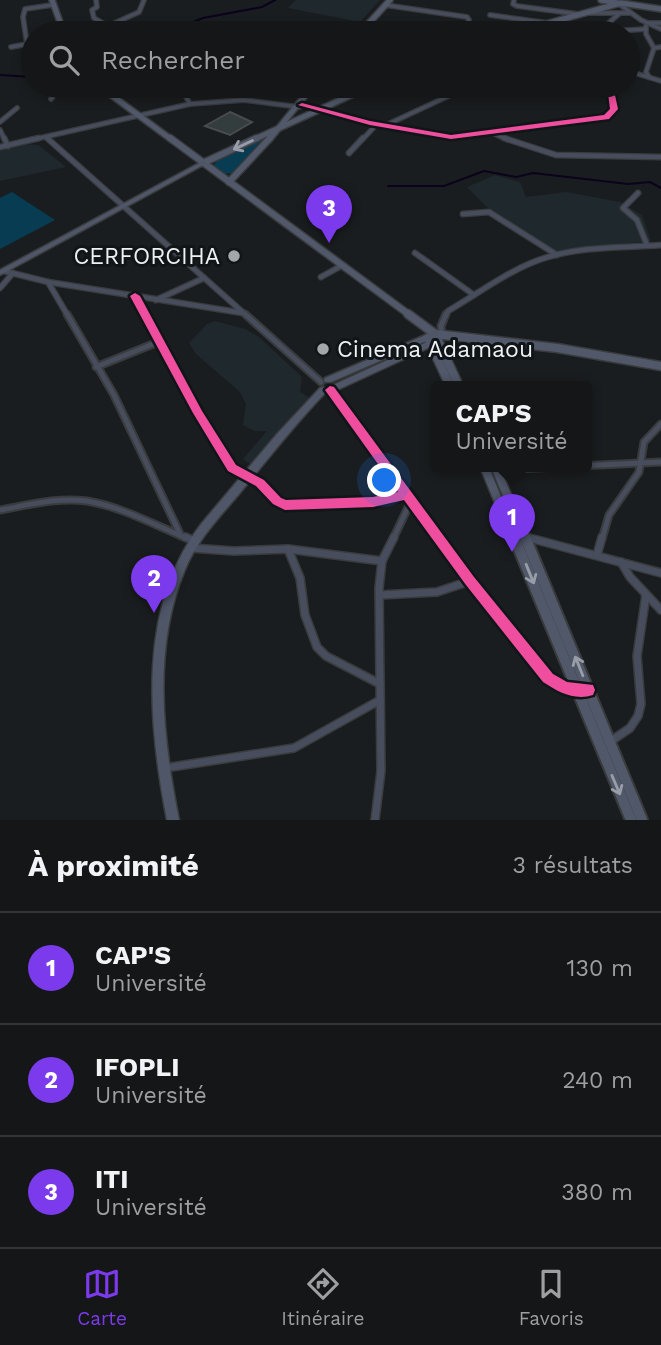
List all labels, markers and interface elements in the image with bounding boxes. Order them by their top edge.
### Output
search box [21,21,640,98]
icon: search [45,41,83,79]
text: Rechercher [101,45,245,75]
one-way arrow [233,139,254,152]
pin: 3 [306,185,352,243]
place label: CERFORCIHA [73,243,220,270]
marker: CERFORCIHA [226,248,242,264]
place label: Cinema Adamaou [337,336,533,363]
marker: Cinema Adamaou [315,341,331,357]
popup [431,381,592,472]
text: CAP'S [456,398,532,428]
text: Université [456,428,567,455]
your location [367,463,401,497]
pin: 1 [489,494,535,552]
pin: 2 [131,555,177,613]
one-way arrow [524,563,537,585]
one-way arrow [571,656,584,678]
one-way arrow [610,773,623,795]
text: À proximité [28,848,199,883]
text: 3 résultats [513,852,633,879]
text: CAP'S [95,940,171,970]
text: 1 [46,955,56,982]
text: 130 m [567,955,633,982]
text: Université [95,970,207,997]
text: IFOPLI [95,1052,180,1082]
text: 2 [44,1067,58,1094]
text: 240 m [562,1067,633,1094]
text: Université [95,1082,207,1109]
text: ITI [95,1164,129,1194]
text: 3 [44,1179,58,1206]
text: 380 m [561,1179,633,1206]
text: Université [95,1194,207,1221]
tab: Carte [77,1265,127,1330]
tab: Itinéraire [281,1265,364,1330]
tab: Favoris [519,1265,584,1330]

